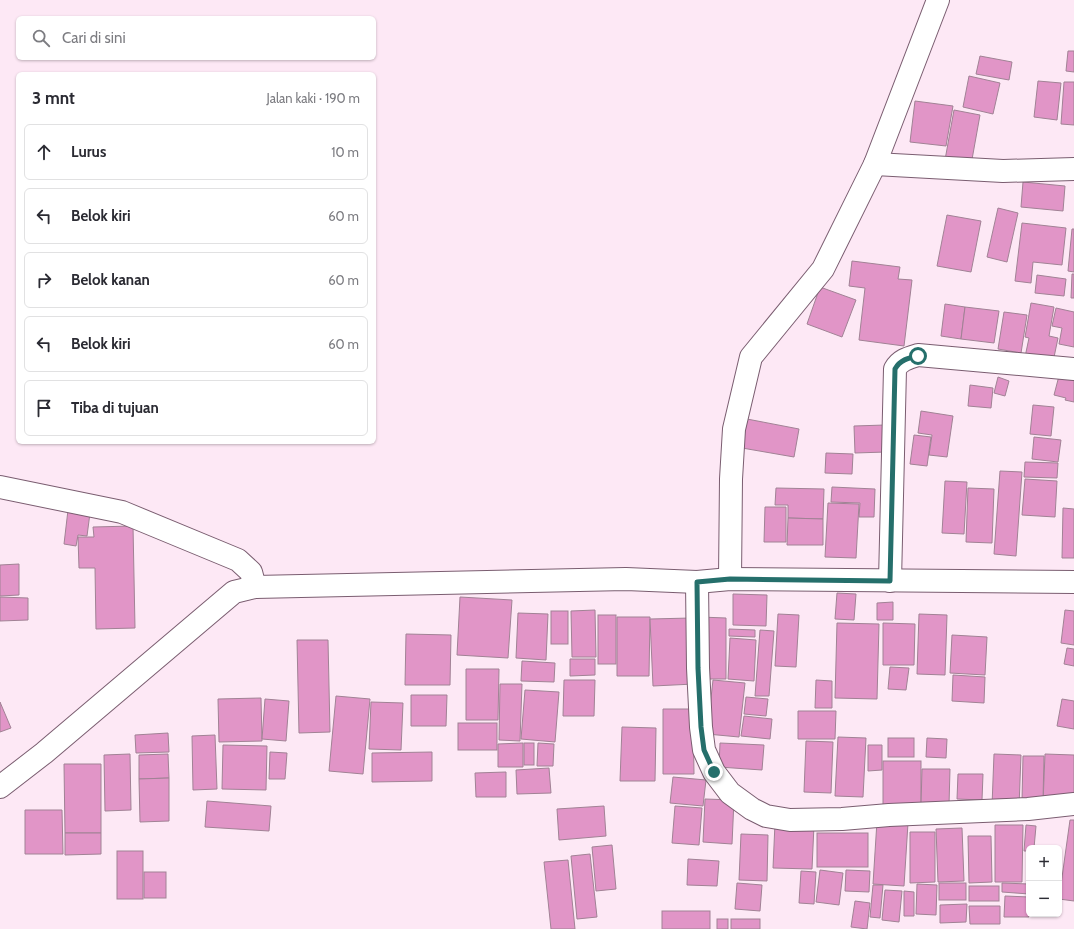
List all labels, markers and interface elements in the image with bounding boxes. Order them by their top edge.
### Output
search box [16,16,376,60]
icon: search [30,27,52,49]
text: Cari di sini [62,29,126,47]
text: 3 mnt [32,88,75,108]
text: Jalan kaki · 190 m [267,90,360,106]
icon: ahead [33,141,55,163]
text: Lurus [71,143,106,161]
text: 10 m [331,144,359,160]
icon: left [33,205,55,227]
text: Belok kiri [71,207,131,225]
text: 60 m [328,208,359,224]
icon: right [33,269,55,291]
text: Belok kanan [71,271,150,289]
text: 60 m [328,272,359,288]
icon: left [33,333,55,355]
text: Belok kiri [71,335,131,353]
text: 60 m [328,336,359,352]
route start [909,347,927,365]
icon: arrive [33,397,55,419]
text: Tiba di tujuan [71,399,159,417]
route end [705,763,723,781]
map controls [1026,845,1062,917]
button: + [1026,845,1062,881]
button: − [1026,881,1062,917]

